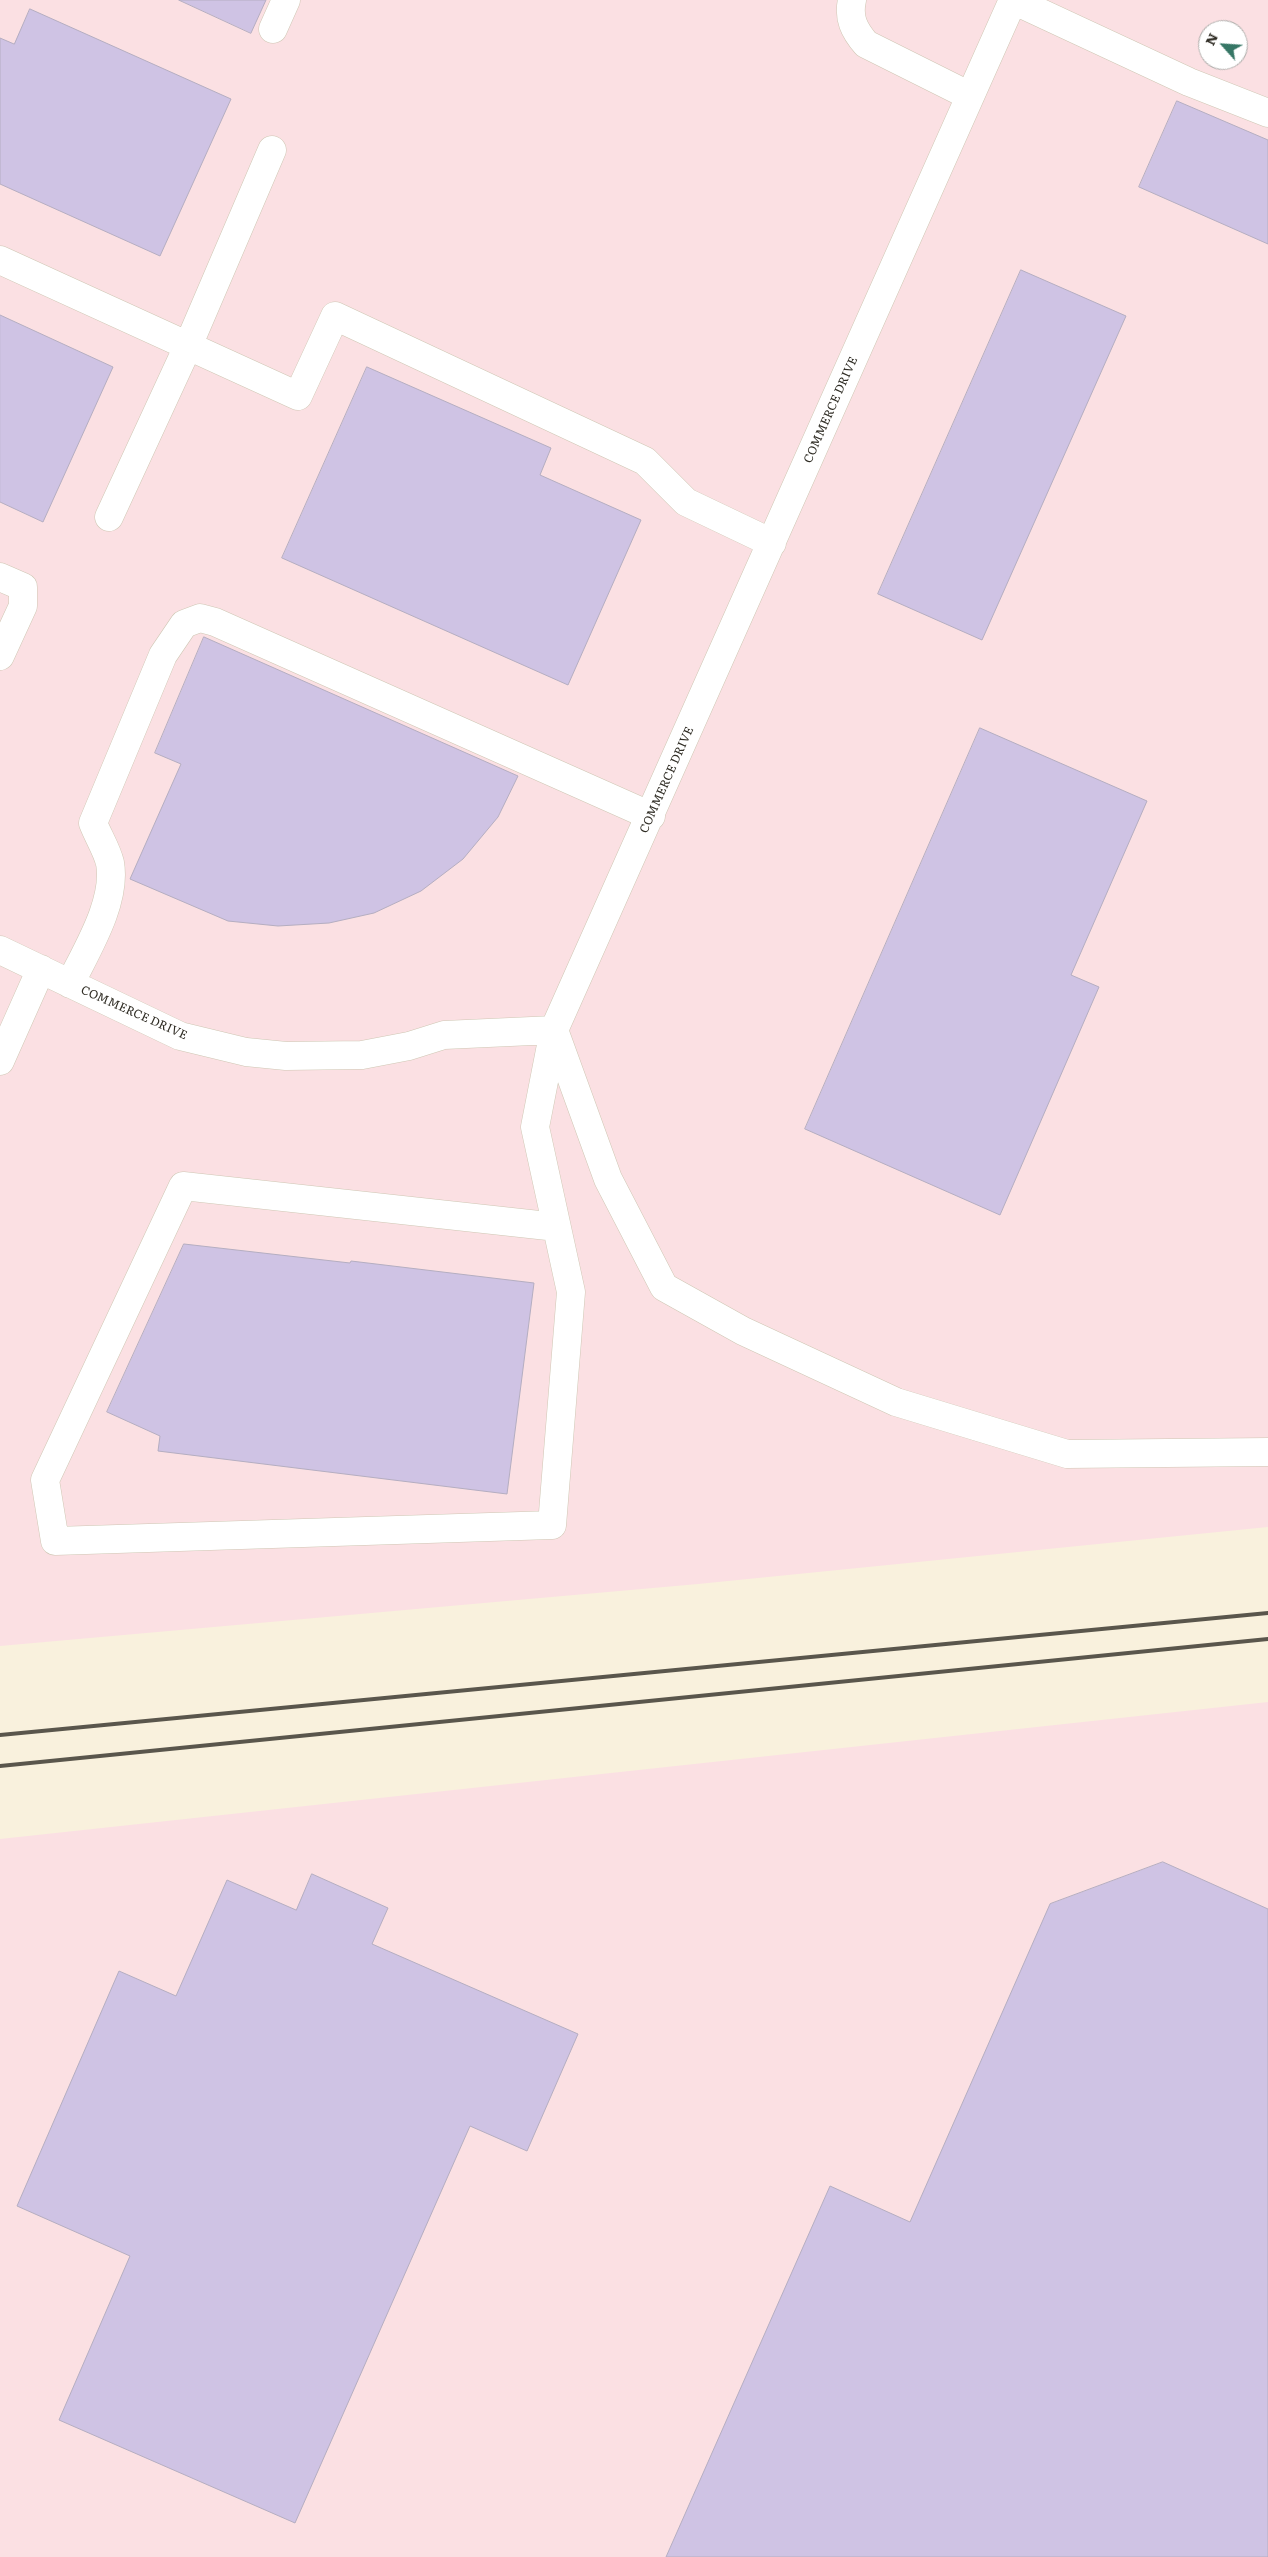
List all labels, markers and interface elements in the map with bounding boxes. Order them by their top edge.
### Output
north arrow [1198,20,1248,70]
text: N [1199,29,1222,49]
street label: COMMERCE DRIVE [801,355,861,465]
street label: COMMERCE DRIVE [637,725,697,835]
street label: COMMERCE DRIVE [79,983,189,1043]

